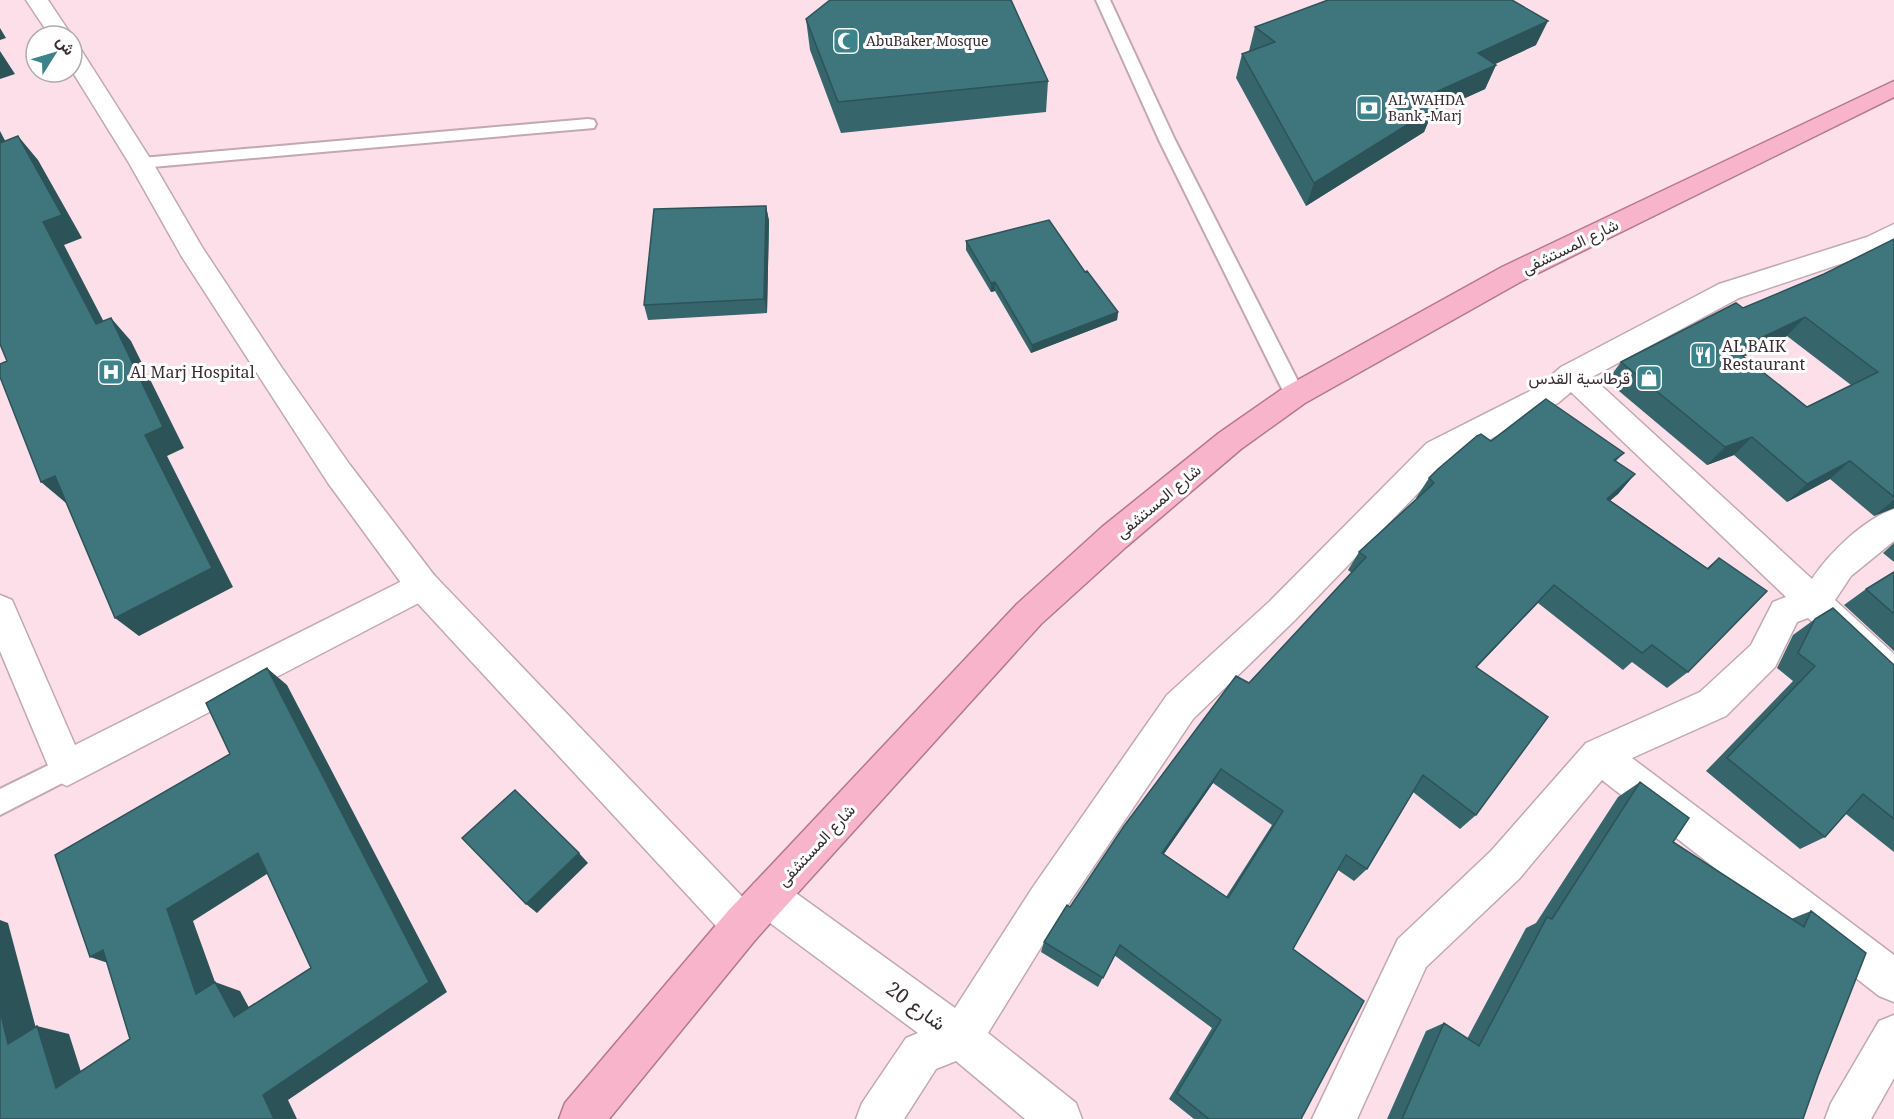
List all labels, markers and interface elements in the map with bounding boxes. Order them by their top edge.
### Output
north arrow [24,24,84,84]
mosque icon: AbuBaker Mosque [831,26,861,56]
text: ش [51,31,81,59]
place label: AbuBaker Mosque [866,31,989,50]
place label: AL WAHDA Bank -Marj [1388,90,1465,125]
bank icon: AL WAHDA Bank -Marj [1354,93,1384,123]
street label: شارع المستشفى [1518,213,1622,280]
place label: AL BAIK Restaurant [1722,335,1806,375]
restaurant icon: AL BAIK Restaurant [1688,340,1718,370]
hospital icon: Al Marj Hospital [96,357,126,387]
place label: Al Marj Hospital [130,361,255,383]
shop icon: قرطاسية القدس [1634,363,1664,393]
place label: قرطاسية القدس [1529,367,1630,389]
street label: شارع المستشفى [1111,459,1206,544]
street label: شارع المستشفى [772,799,861,892]
street label: شارع 20 [880,975,952,1037]

